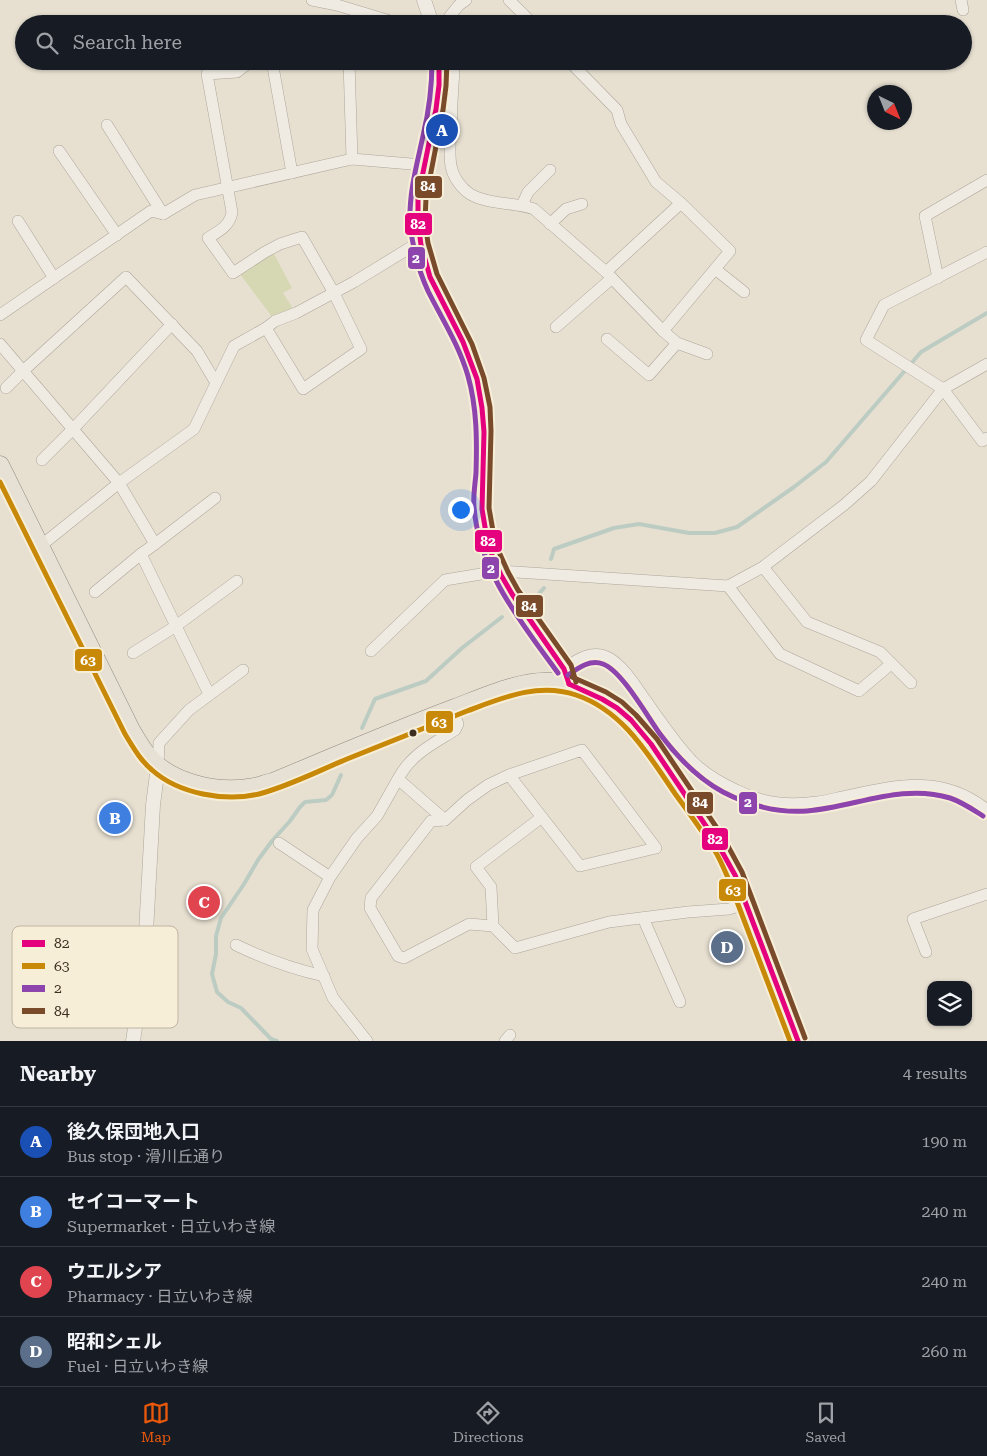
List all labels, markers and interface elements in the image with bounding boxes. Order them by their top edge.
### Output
search box [15,15,972,70]
icon: search [33,29,61,57]
text: Search here [73,31,182,54]
north arrow [867,85,912,130]
pin: A [426,111,458,149]
line badge: 84 [414,175,443,199]
text: 84 [420,178,436,194]
line badge: 82 [404,212,433,236]
text: 82 [410,216,426,232]
line badge: 2 [407,246,426,270]
text: 2 [412,250,420,266]
your location [448,497,474,523]
line badge: 82 [474,529,503,553]
text: 82 [480,533,496,549]
line badge: 2 [481,556,500,580]
text: 2 [487,560,495,576]
line badge: 84 [515,594,544,618]
text: 84 [521,598,537,614]
line badge: 63 [74,648,103,672]
text: 63 [80,652,96,668]
line badge: 63 [425,710,454,734]
text: 63 [431,714,447,730]
unlabelled marker [408,728,418,738]
line badge: 84 [686,791,714,815]
line badge: 2 [738,791,758,815]
text: 84 [692,794,708,810]
text: 2 [744,794,752,810]
pin: B [99,799,131,837]
line badge: 82 [701,827,729,851]
text: 82 [707,831,723,847]
line badge: 63 [718,878,747,902]
text: 63 [725,882,741,898]
pin: C [188,883,220,921]
legend [12,926,178,1028]
pin: D [711,928,743,966]
text: 82 [54,935,70,951]
text: 63 [54,958,70,974]
text: 2 [54,980,62,996]
map controls [927,981,972,1026]
button: layers [927,981,972,1026]
text: 84 [54,1003,70,1019]
text: Nearby [20,1062,96,1086]
text: 4 results [903,1064,967,1083]
text: 後久保団地入口 [67,1120,200,1143]
text: A [30,1132,42,1151]
text: 190 m [921,1132,967,1151]
text: Bus stop · 滑川丘通り [67,1147,225,1166]
text: セイコーマート [67,1190,200,1213]
text: B [30,1202,42,1221]
text: 240 m [921,1202,967,1221]
text: Supermarket · 日立いわき線 [67,1217,275,1236]
text: ウエルシア [67,1260,162,1283]
text: C [30,1272,42,1291]
text: 240 m [921,1272,967,1291]
text: Pharmacy · 日立いわき線 [67,1287,253,1306]
text: 昭和シェル [67,1330,162,1353]
text: D [30,1342,42,1361]
text: 260 m [921,1342,967,1361]
text: Fuel · 日立いわき線 [67,1357,208,1376]
tab: Map [141,1399,171,1445]
tab: Directions [453,1399,523,1445]
tab: Saved [805,1399,846,1445]

